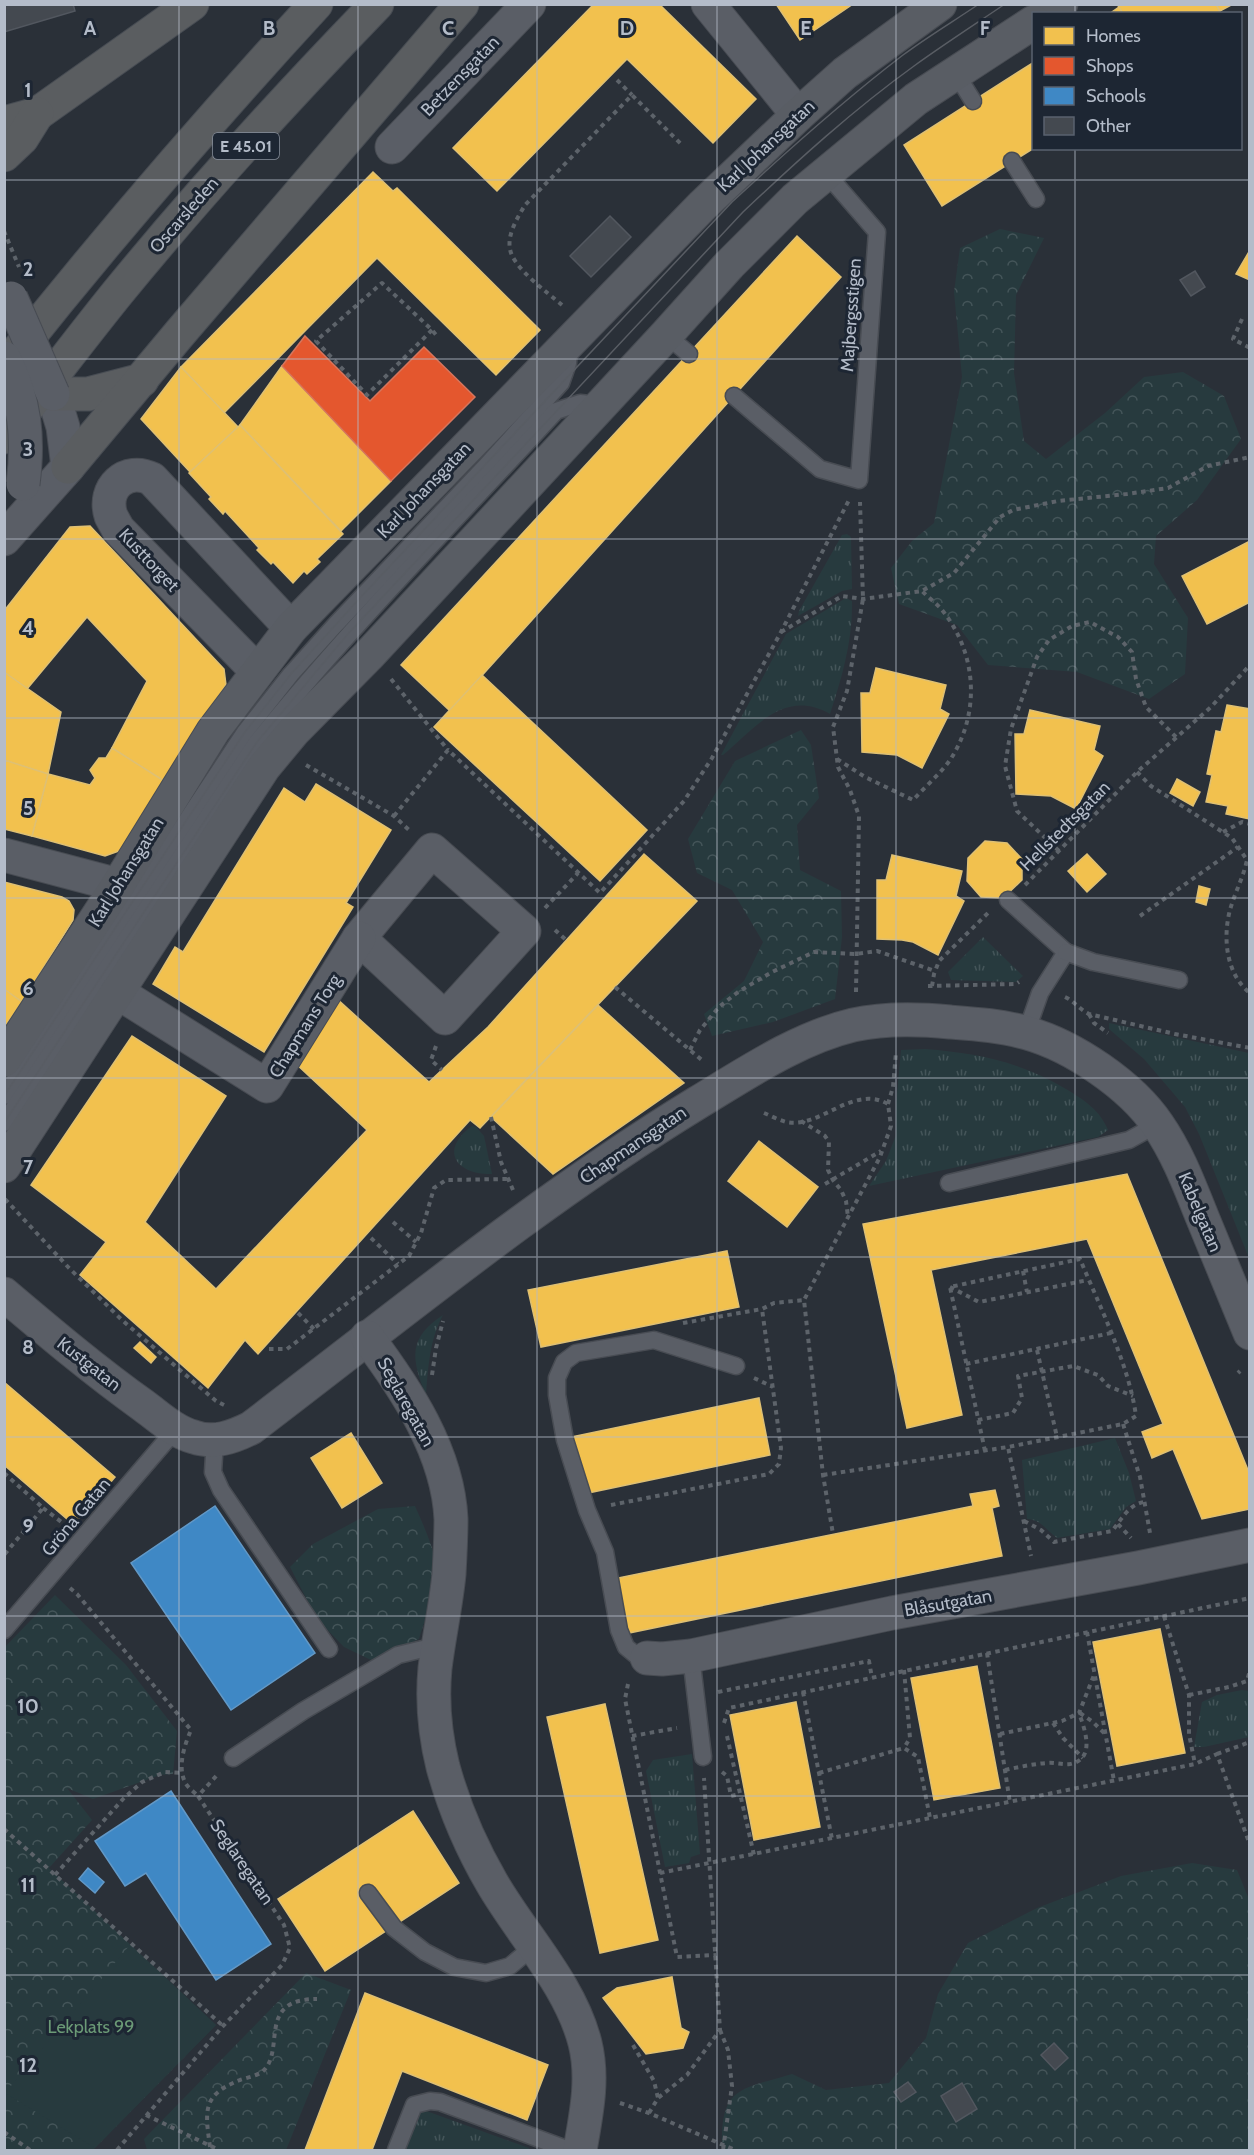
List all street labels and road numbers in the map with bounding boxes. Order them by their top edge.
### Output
street label: Betzensgatan [416,31,504,121]
street label: Karl Johansgatan [713,95,819,197]
road number: E 45.01 [213,133,279,159]
street label: Oscarsleden [145,172,223,258]
street label: Majbergsstigen [836,257,866,373]
street label: Karl Johansgatan [373,437,475,543]
street label: Kusttorget [114,524,184,596]
street label: Hellstedtsgatan [1015,776,1115,876]
street label: Karl Johansgatan [84,813,168,931]
street label: Chapmans Torg [264,969,346,1082]
street label: Chapmansgatan [576,1101,690,1189]
street label: Kabelgatan [1173,1169,1227,1255]
street label: Kustgatan [53,1332,125,1396]
street label: Seglaregatan [373,1354,439,1450]
street label: Gröna Gatan [37,1473,115,1561]
street label: Blåsutgatan [902,1584,994,1622]
street label: Seglaregatan [205,1815,279,1909]

